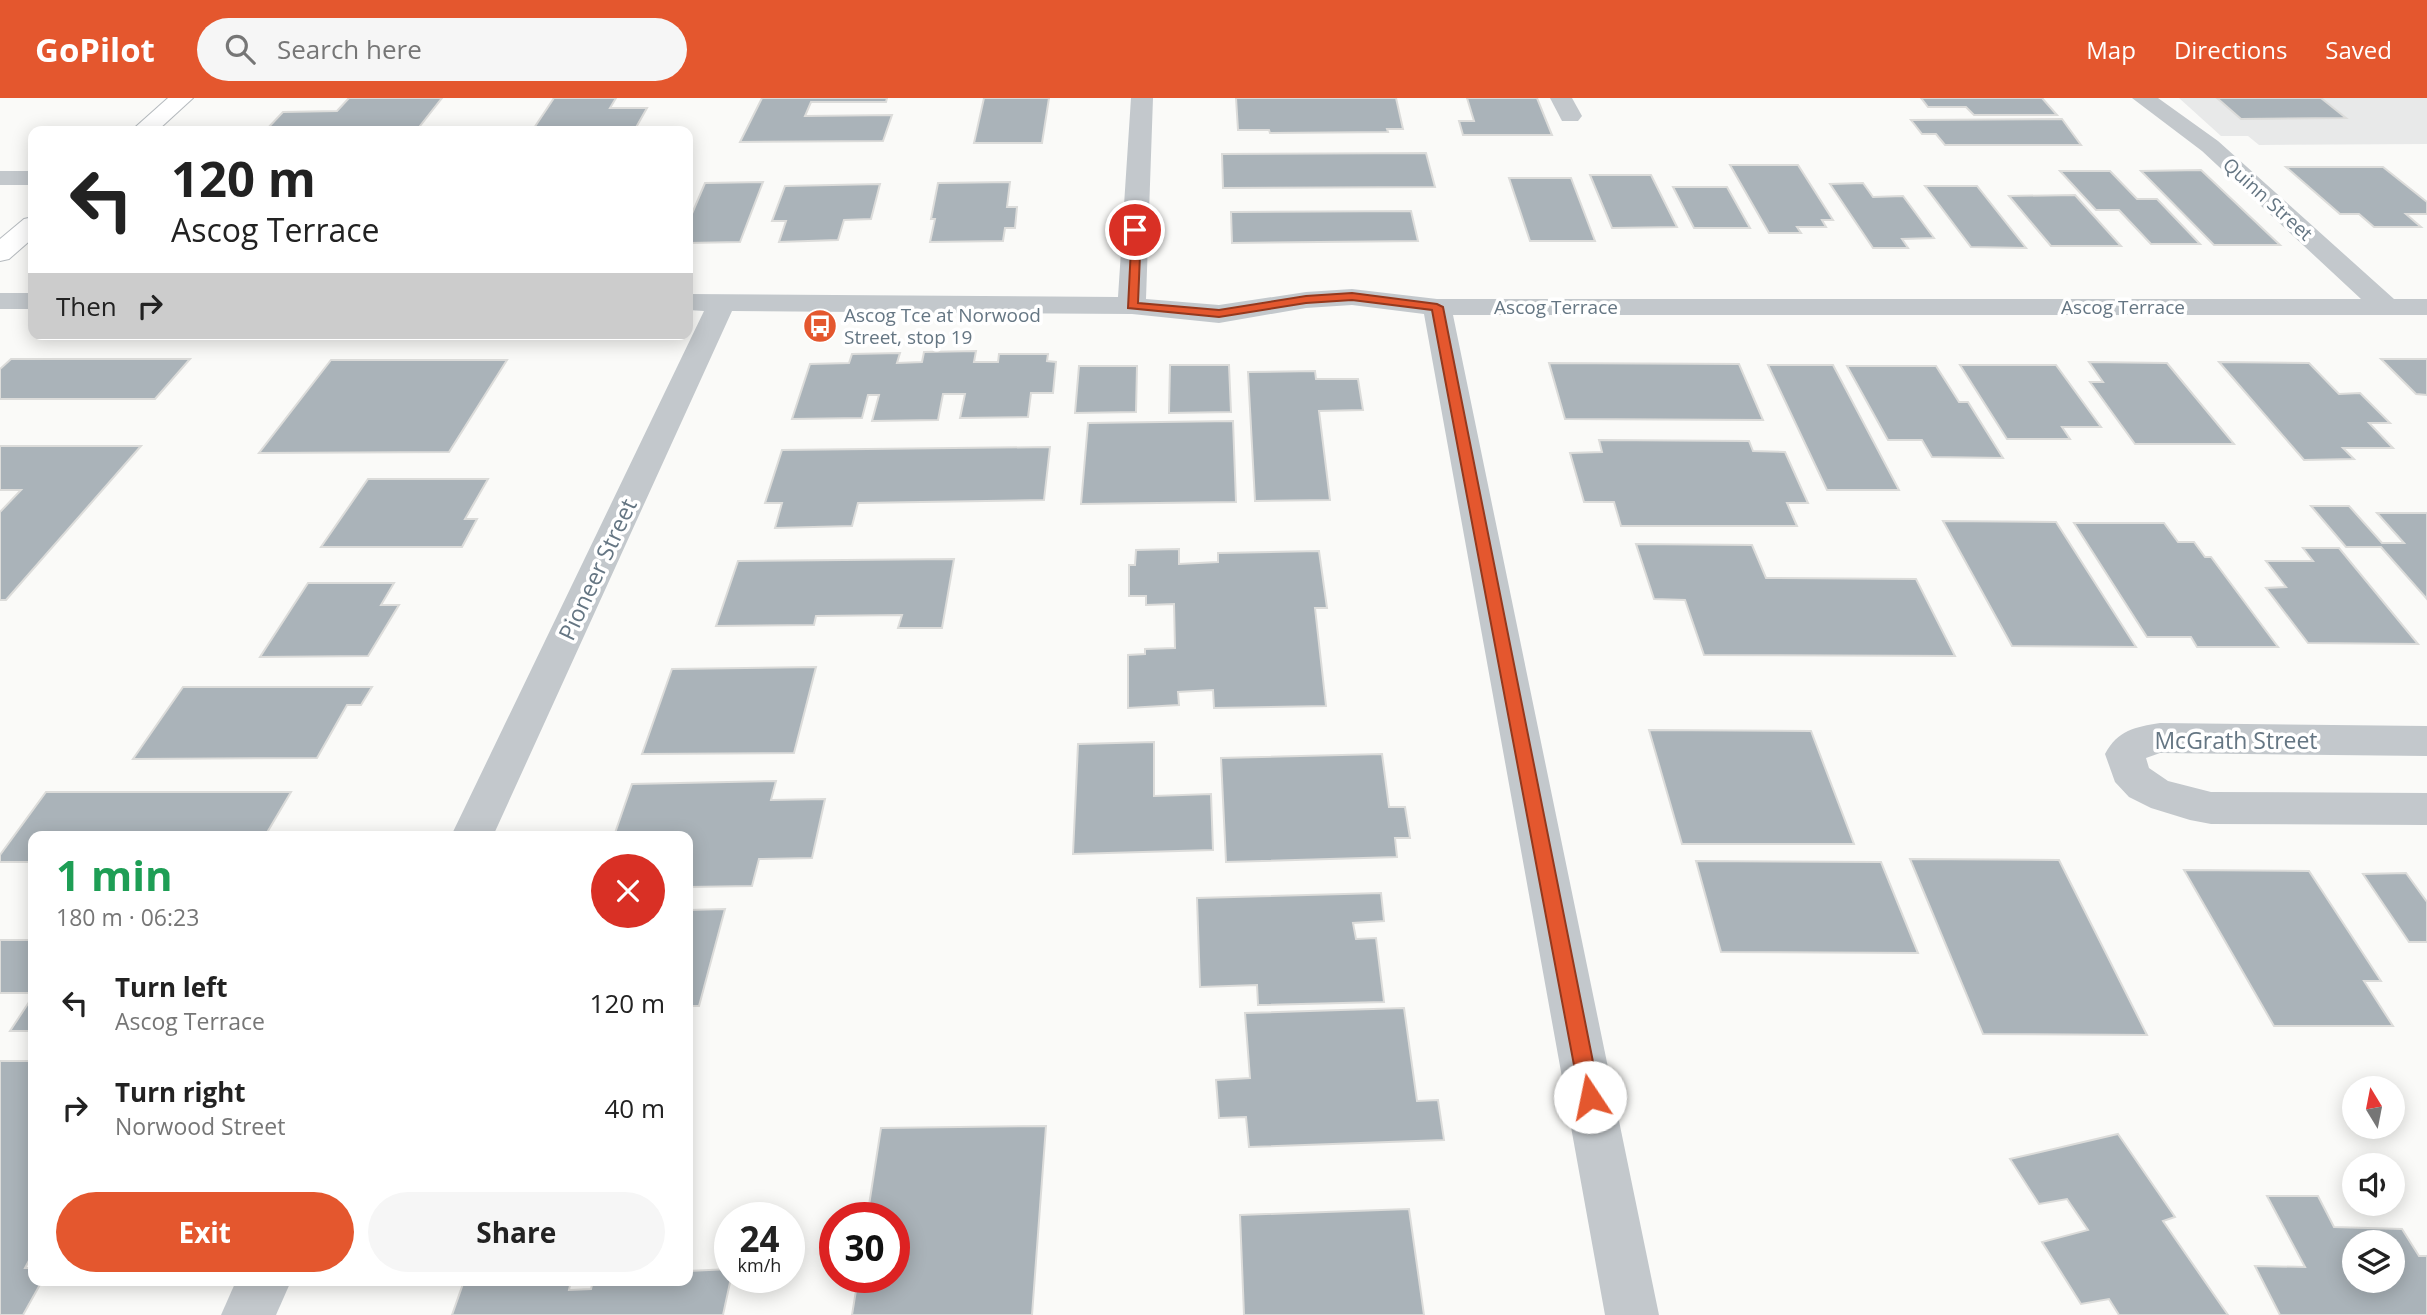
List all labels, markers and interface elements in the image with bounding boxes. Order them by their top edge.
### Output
search box [197,18,687,81]
text: GoPilot [35,27,155,72]
icon: search [221,30,259,68]
text: Search here [277,31,422,67]
text: Map [2086,33,2136,66]
text: Directions [2174,33,2287,66]
text: Saved [2325,33,2392,66]
text: 120 m [171,145,316,211]
street label: Quinn Street [2217,152,2319,246]
icon: left [56,154,147,245]
pin [1105,200,1165,260]
text: Ascog Terrace [171,208,380,251]
icon: arrive [1116,211,1154,249]
icon: right [131,287,169,325]
text: Then [56,288,117,324]
street label: Ascog Terrace [1494,294,1618,320]
street label: Ascog Terrace [2061,294,2185,320]
place label: Ascog Tce at Norwood Street, stop 19 [844,302,1041,350]
bus stop icon: Ascog Tce at Norwood Street, stop 19 [801,307,839,345]
street label: Pioneer Street [550,493,644,645]
street label: McGrath Street [2154,724,2318,756]
text: 1 min [56,846,173,903]
button: close [591,854,665,928]
text: 180 m · 06:23 [56,901,199,933]
text: Turn left [115,969,227,1005]
icon: left [56,984,94,1022]
text: 120 m [590,985,665,1021]
text: Ascog Terrace [115,1005,265,1037]
position arrow [1553,1060,1627,1134]
text: Turn right [115,1074,246,1110]
north arrow [2342,1076,2404,1139]
map controls [2342,1076,2405,1293]
icon: right [56,1089,94,1127]
text: 40 m [604,1090,665,1126]
text: Norwood Street [115,1110,285,1142]
button: sound [2342,1153,2405,1216]
button: Exit [56,1192,354,1272]
button: Share [368,1192,665,1272]
speed limit sign: 30 [819,1202,910,1293]
text: 24 [739,1215,780,1262]
button: layers [2342,1230,2405,1293]
text: km/h [738,1253,781,1277]

